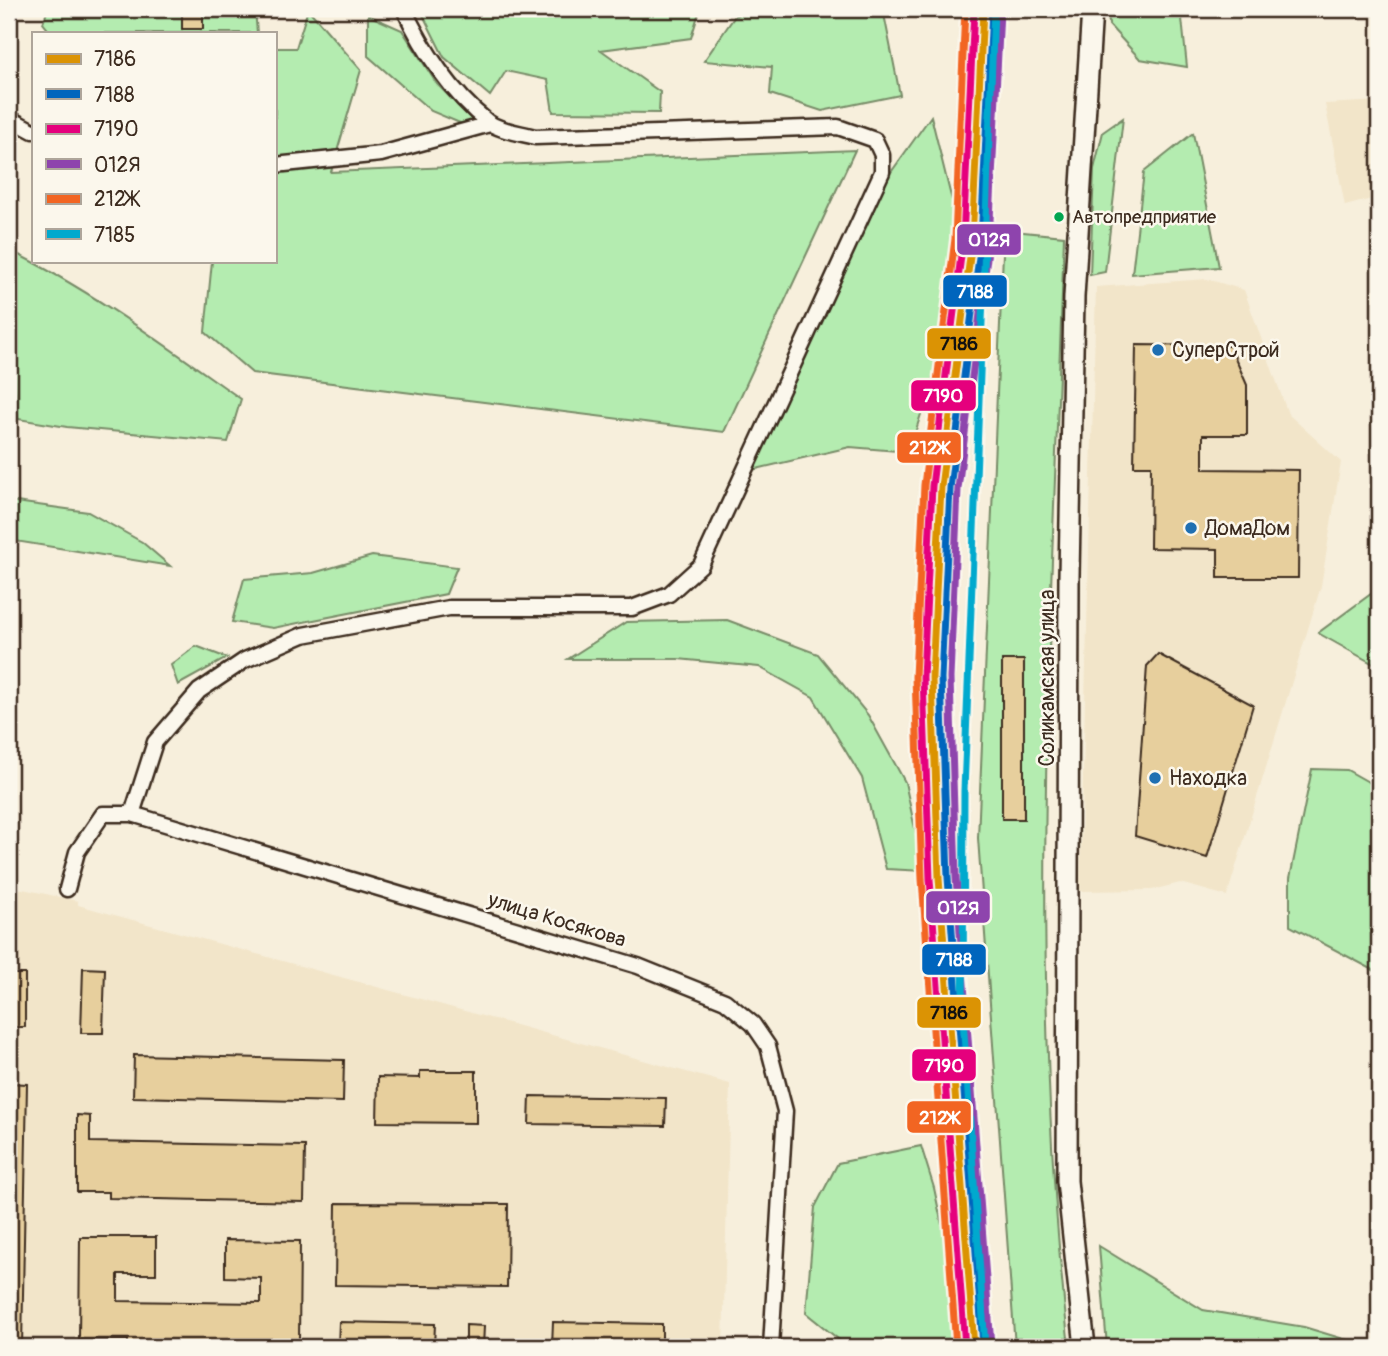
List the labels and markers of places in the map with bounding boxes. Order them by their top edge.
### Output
place label: Автопредприятие [1072,205,1217,229]
marker: Автопредприятие [1052,210,1066,224]
place label: СуперСтрой [1172,337,1280,364]
marker: СуперСтрой [1150,342,1166,358]
place label: ДомаДом [1204,515,1290,542]
marker: ДомаДом [1183,520,1199,536]
place label: Находка [1169,765,1247,792]
marker: Находка [1147,770,1163,786]

